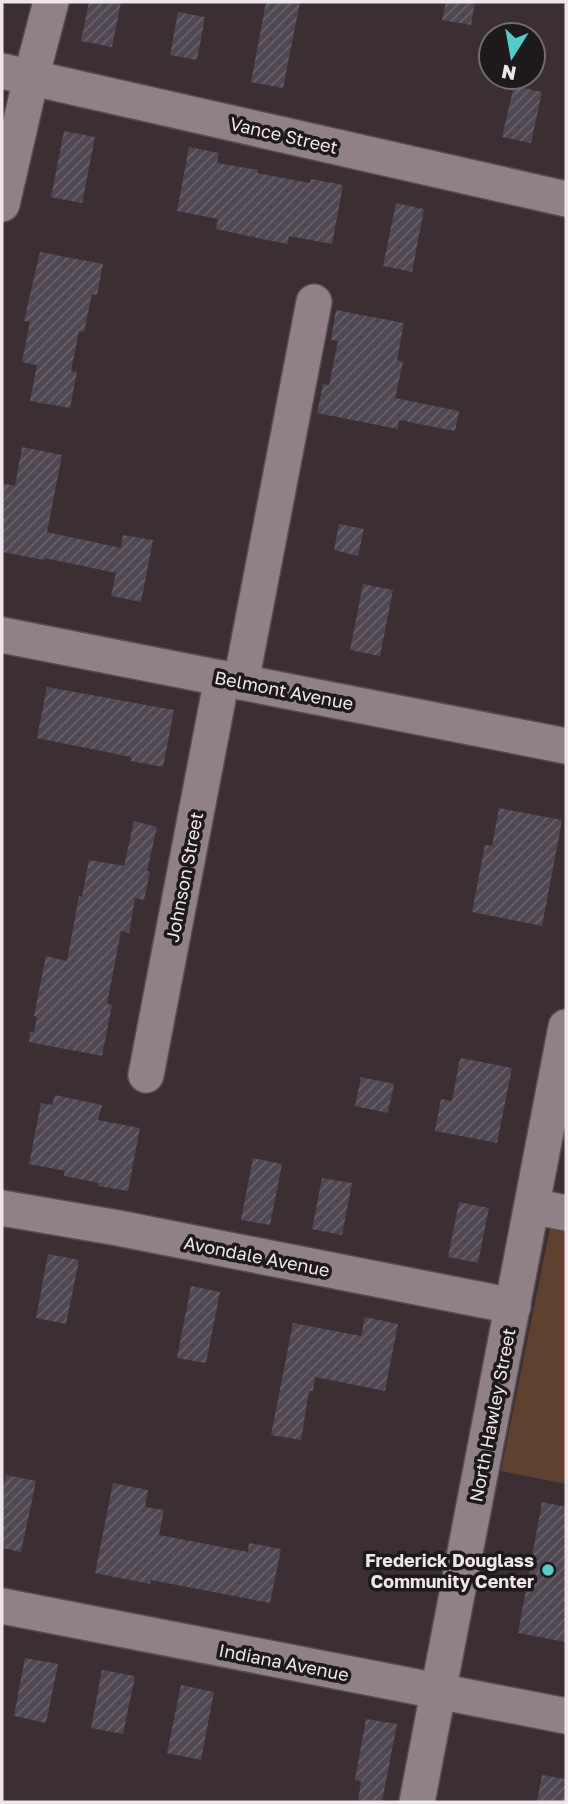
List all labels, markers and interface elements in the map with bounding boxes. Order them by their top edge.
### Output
north arrow [477,21,547,91]
text: N [499,61,518,86]
street label: Vance Street [228,112,340,158]
street label: Belmont Avenue [213,666,355,714]
street label: Johnson Street [161,810,207,944]
street label: Avondale Avenue [182,1231,332,1281]
street label: North Hawley Street [464,1326,520,1504]
place label: Frederick Douglass Community Center [365,1549,534,1592]
marker: Frederick Douglass Community Center [540,1562,556,1578]
street label: Indiana Avenue [217,1639,351,1685]

